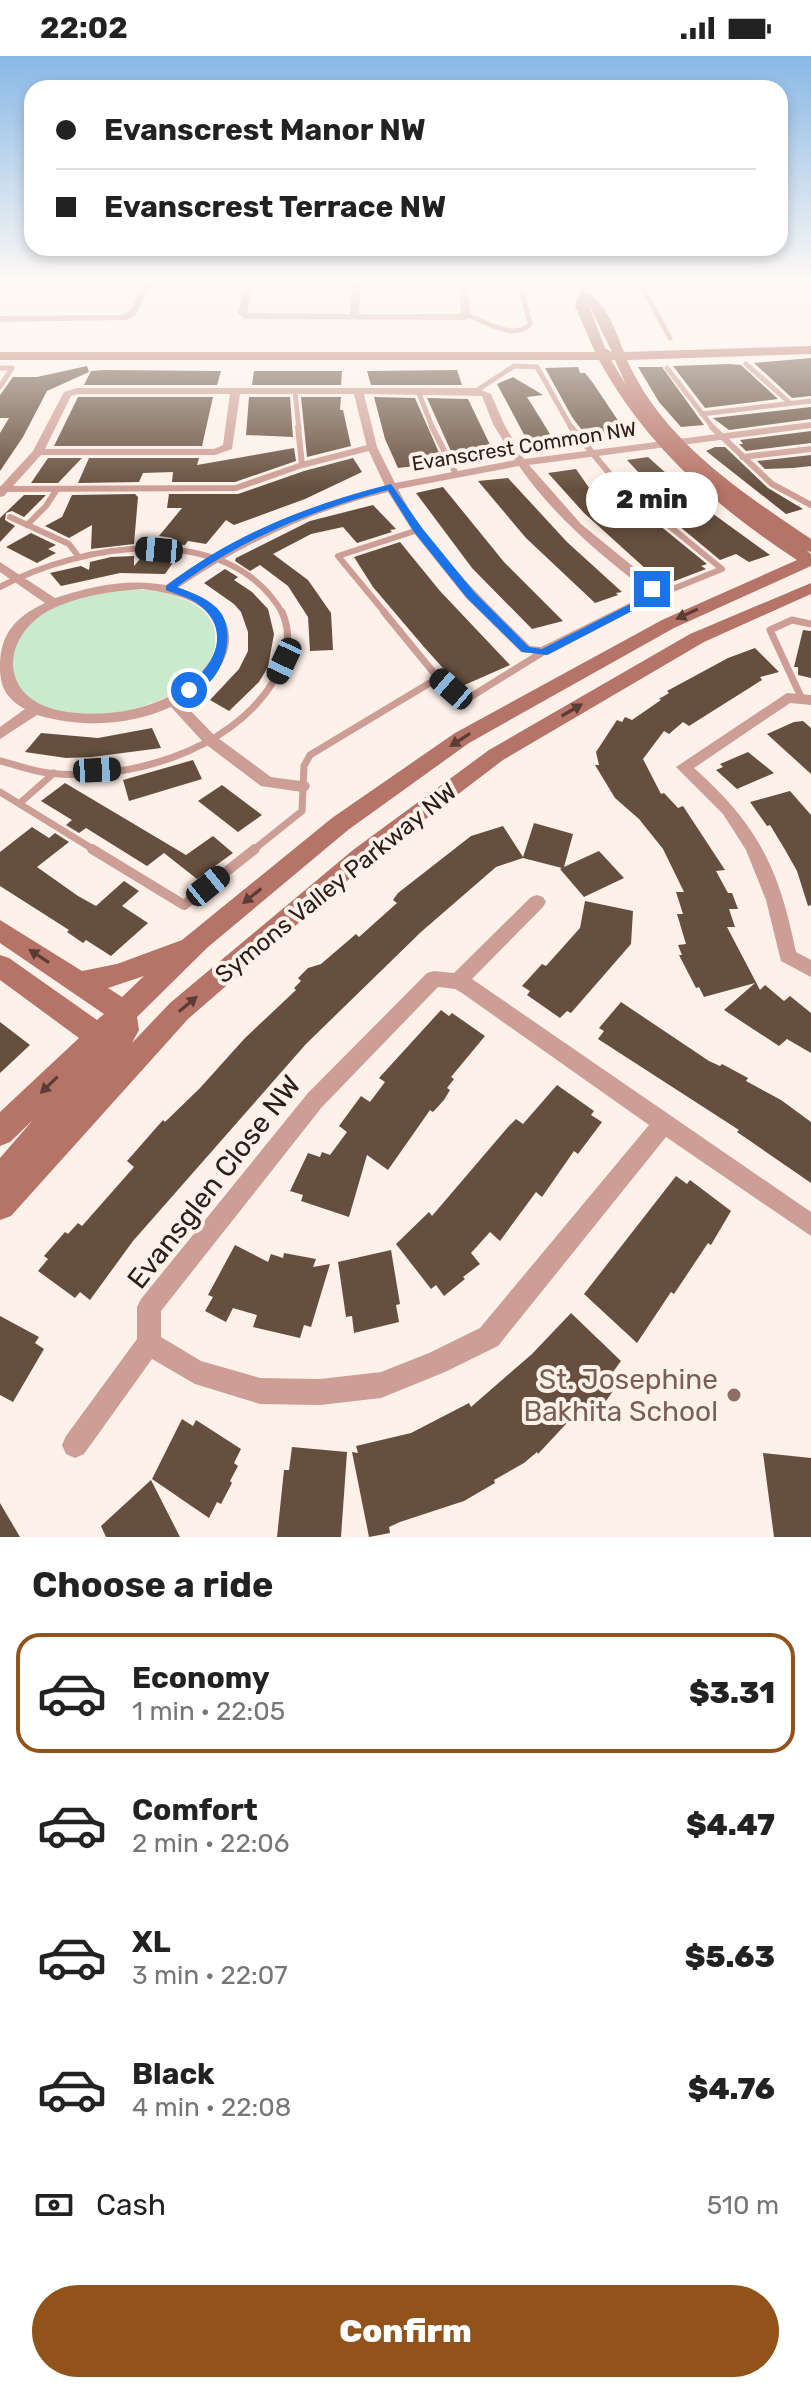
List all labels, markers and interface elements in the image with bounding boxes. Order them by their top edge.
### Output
text: 22:02 [40,10,128,46]
text: Evanscrest Manor NW [104,112,426,148]
text: Evanscrest Terrace NW [104,189,446,225]
street label: Evanscrest Common NW [410,416,638,476]
callout: 2 min [586,473,718,529]
text: 2 min [616,484,688,515]
car [134,536,184,564]
route end [634,571,670,607]
one-way arrow [676,607,699,621]
car [263,634,305,688]
car [425,664,477,714]
route start [171,672,207,708]
one-way arrow [561,704,583,718]
one-way arrow [449,732,471,747]
car [72,757,122,783]
street label: Symons Valley Parkway NW [210,777,462,989]
car [182,862,234,910]
one-way arrow [242,887,262,904]
one-way arrow [29,949,50,964]
one-way arrow [178,996,198,1013]
street label: Evansglen Close NW [121,1069,307,1295]
one-way arrow [40,1075,59,1094]
place label: St. Josephine Bakhita School [523,1363,718,1428]
marker: St. Josephine Bakhita School [725,1386,743,1404]
text: Choose a ride [32,1563,273,1606]
icon: car [36,1657,108,1729]
text: Economy [132,1660,270,1696]
text: $3.31 [689,1675,775,1711]
text: 1 min · 22:05 [132,1696,285,1727]
icon: car [36,1789,108,1861]
text: Comfort [132,1792,258,1828]
text: $4.47 [686,1807,775,1843]
text: 2 min · 22:06 [132,1828,289,1859]
icon: car [36,1921,108,1993]
text: XL [132,1924,171,1960]
text: $5.63 [685,1939,775,1975]
text: 3 min · 22:07 [132,1960,288,1991]
icon: car [36,2053,108,2125]
text: Black [132,2056,215,2092]
text: $4.76 [688,2071,775,2107]
text: 4 min · 22:08 [132,2092,291,2123]
icon: cash [32,2183,76,2227]
text: Cash [96,2187,166,2223]
text: 510 m [707,2190,779,2221]
button: Confirm [32,2285,779,2377]

